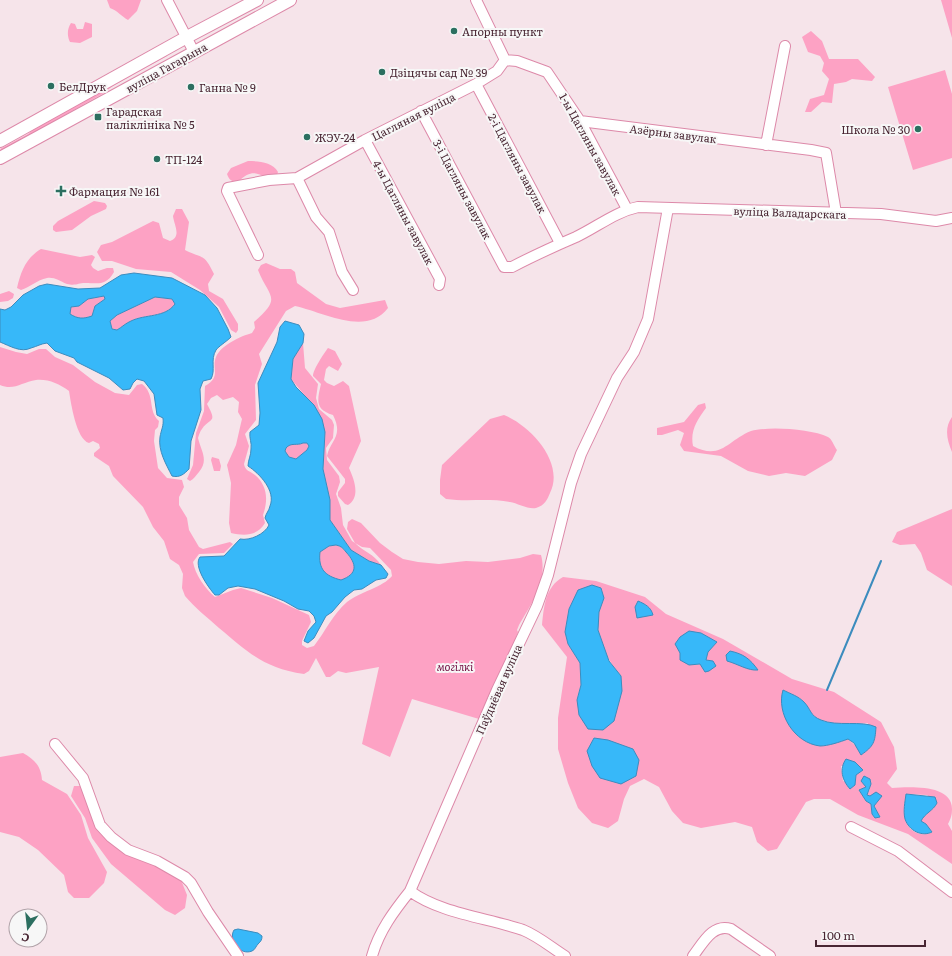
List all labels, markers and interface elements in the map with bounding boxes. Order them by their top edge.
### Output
place label: Апорны пункт [462,23,543,39]
marker: Апорны пункт [449,26,459,36]
street label: вуліца Гагарына [122,38,210,96]
place label: Дзіцячы сад № 39 [390,64,488,80]
marker: Дзіцячы сад № 39 [377,67,387,77]
place label: БелДрук [59,78,107,94]
place label: Ганна № 9 [199,79,256,95]
marker: БелДрук [46,81,56,91]
marker: Ганна № 9 [186,82,196,92]
street label: Цагляная вуліца [368,88,458,144]
street label: 1-ы Цагляны завулак [556,90,626,199]
place label: Гарадская паліклініка № 5 [106,103,195,132]
street label: 2-і Цагляны завулак [485,110,551,216]
marker: Гарадская паліклініка № 5 [93,112,103,122]
street label: Азёрны завулак [629,120,718,146]
place label: Школа № 30 [841,121,910,137]
marker: Школа № 30 [913,124,923,134]
place label: ЖЭУ-24 [315,129,355,145]
marker: ЖЭУ-24 [302,132,312,142]
street label: 3-і Цагляны завулак [430,136,496,242]
place label: ТП-124 [165,151,202,167]
marker: ТП-124 [152,154,162,164]
street label: 4-ы Цагляны завулак [370,157,439,268]
place label: Фармация № 161 [69,183,160,199]
marker: Фармация № 161 [56,186,66,196]
street label: вуліца Валадарскага [733,202,847,222]
street label: Паўднёвая вуліца [471,641,525,737]
park label: могілкі [437,658,474,674]
north arrow [8,908,48,948]
scale bar [816,922,925,948]
text: 100 m [822,926,855,944]
text: С [19,930,31,947]

